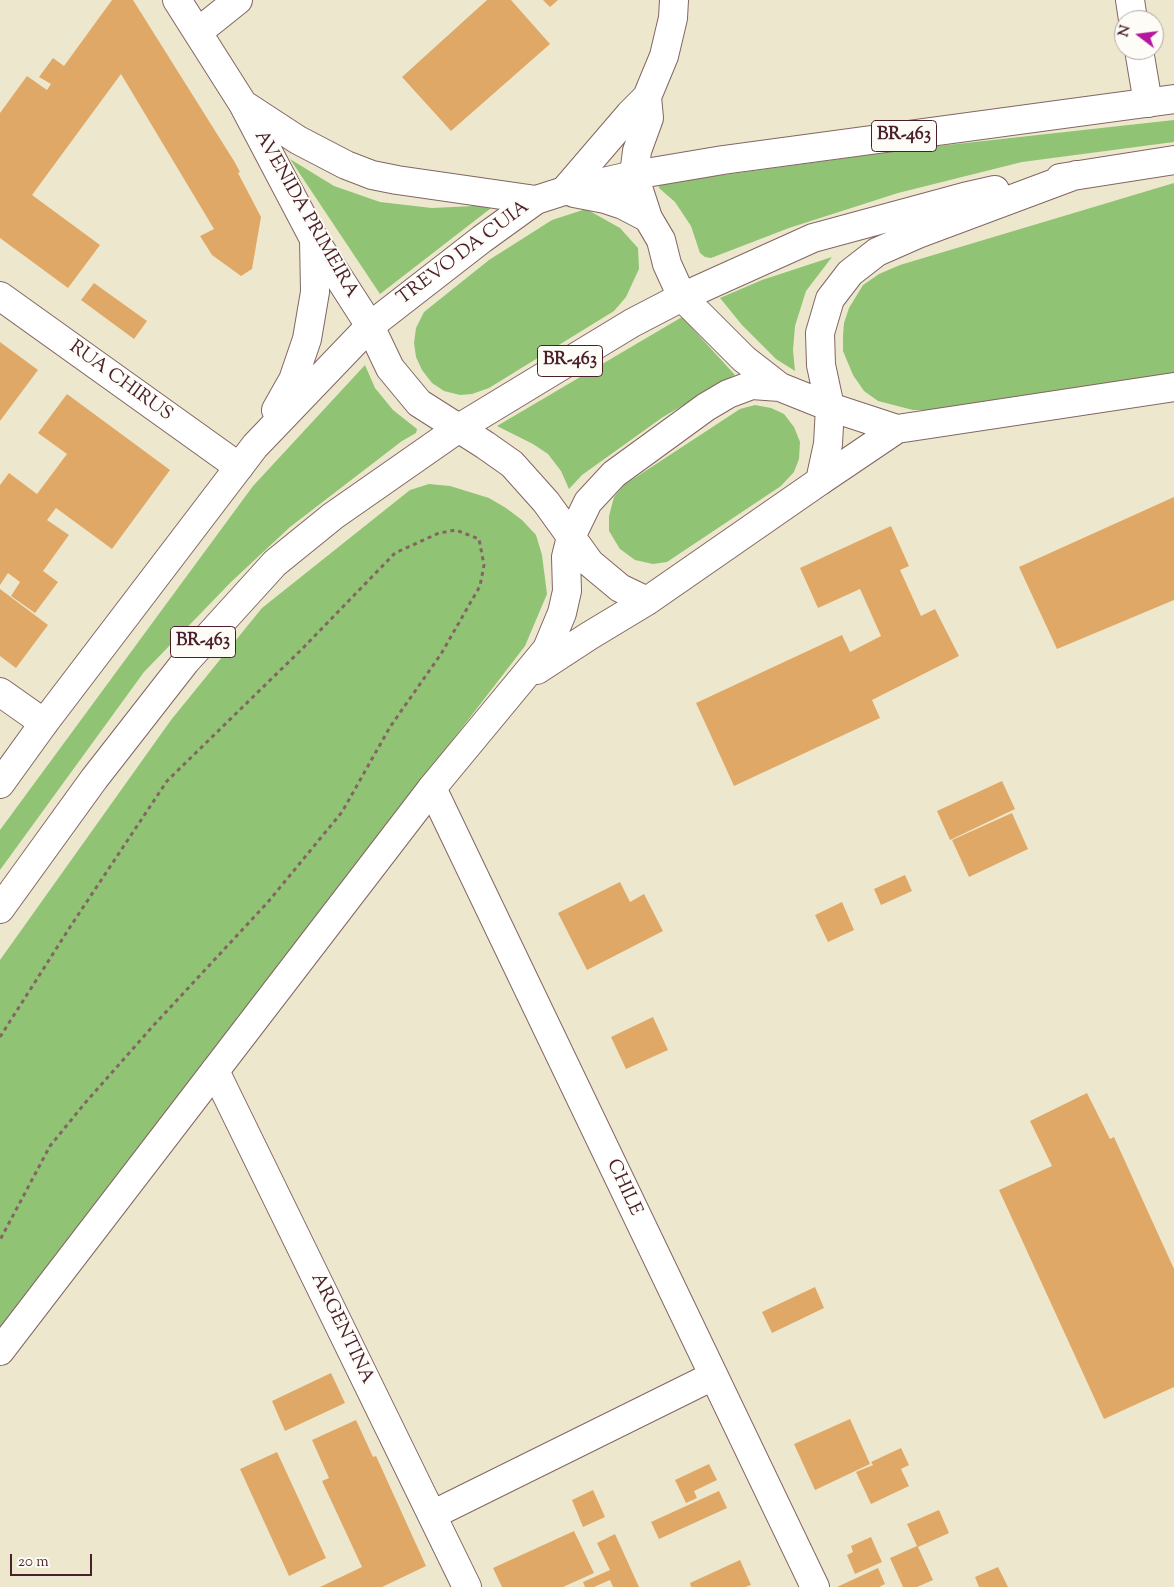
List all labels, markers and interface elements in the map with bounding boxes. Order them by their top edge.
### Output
north arrow [1114,10,1164,60]
text: N [1114,23,1137,39]
road number: BR-463 [872,120,936,152]
street label: AVENIDA PRIMEIRA [248,127,362,303]
street label: TREVO DA CUIA [393,197,535,311]
street label: RUA CHIRUS [64,337,176,427]
road number: BR-463 [538,346,602,376]
road number: BR-463 [170,626,236,658]
street label: CHILE [600,1156,646,1220]
street label: ARGENTINA [304,1270,378,1388]
scale bar [12,1544,95,1576]
text: 20 m [18,1552,49,1573]

